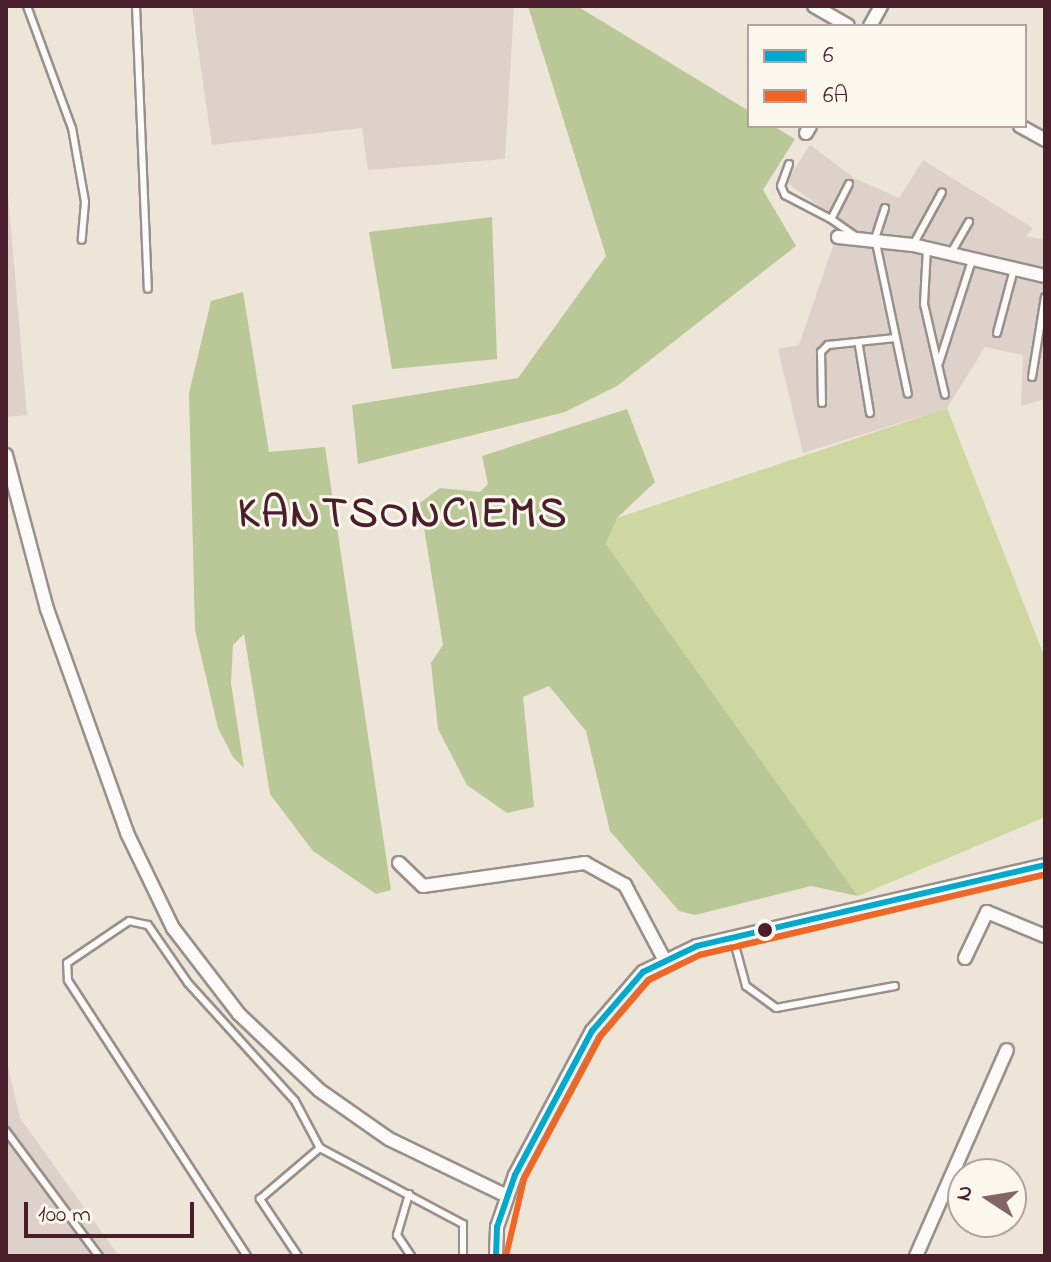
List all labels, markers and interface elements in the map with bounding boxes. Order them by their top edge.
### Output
legend [747,24,1027,128]
text: 6 [823,39,834,74]
text: 6A [823,79,848,114]
district label: KANTSONCIEMS [238,489,568,541]
unlabelled marker [757,922,773,938]
north arrow [947,1158,1027,1238]
text: N [948,1183,983,1204]
scale bar [28,1186,198,1236]
text: 100 m [38,1198,91,1233]

